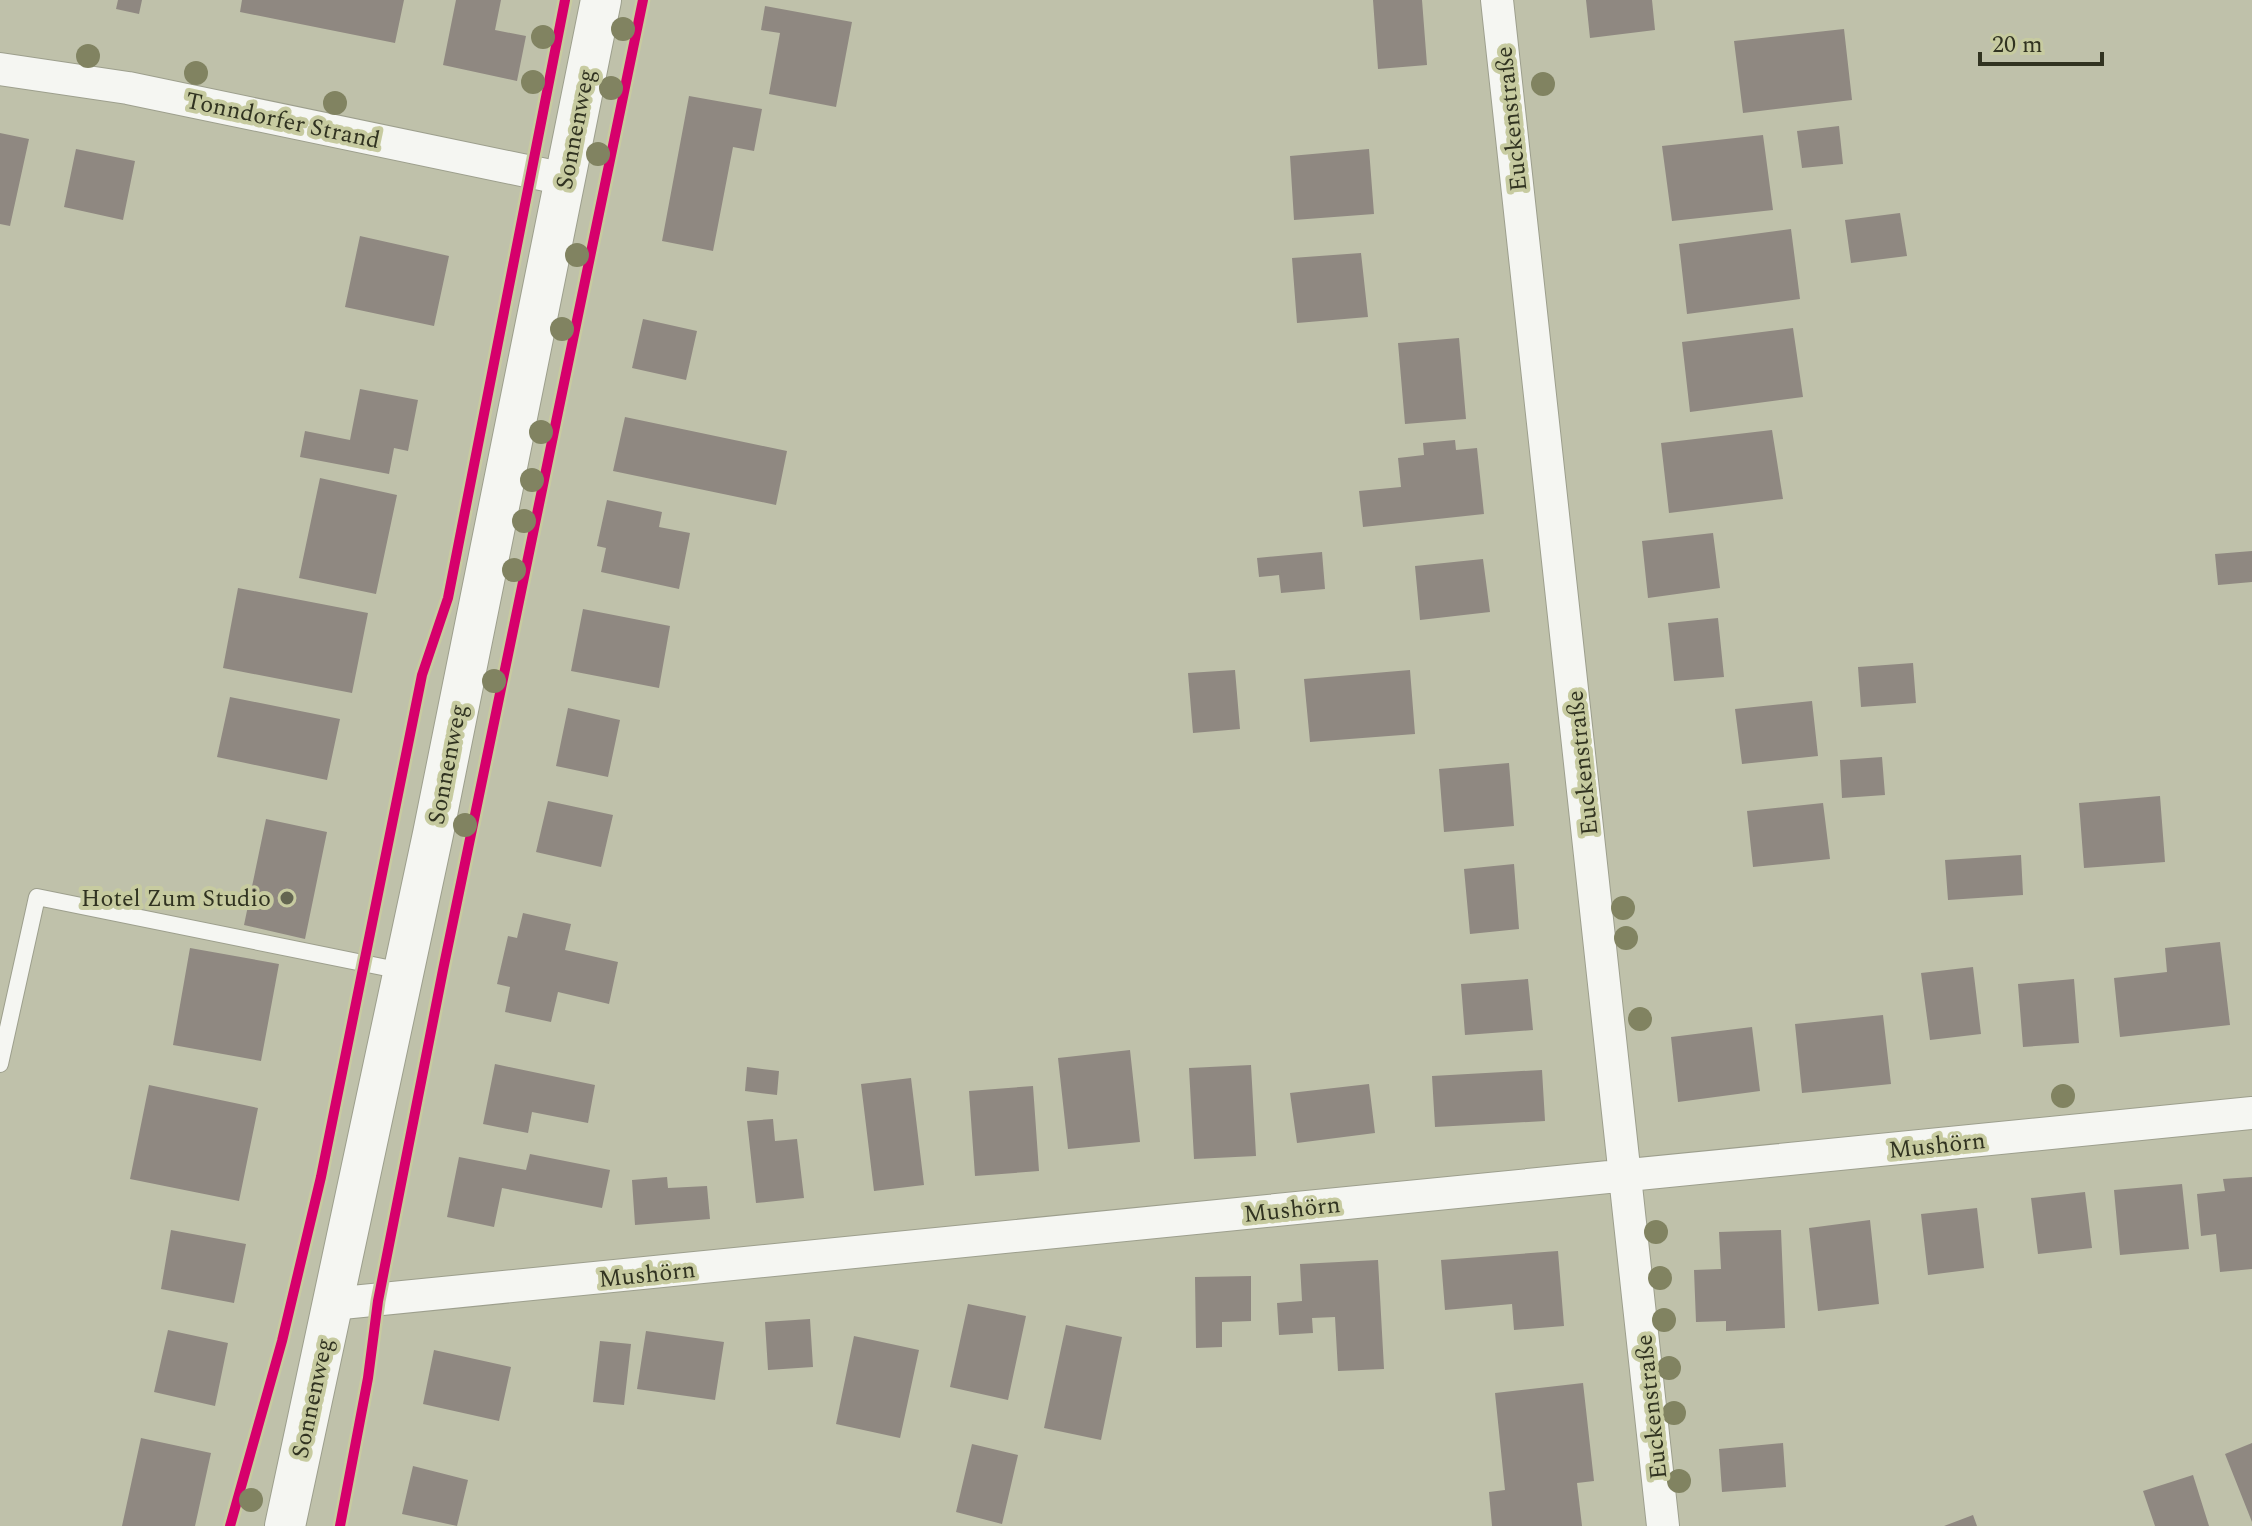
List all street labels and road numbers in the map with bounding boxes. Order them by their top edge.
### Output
street label: Euckenstraße [1486,45,1538,193]
street label: Sonnenweg [547,66,605,193]
street label: Tonndorfer Strand [182,83,383,159]
street label: Euckenstraße [1557,689,1609,837]
street label: Sonnenweg [419,701,477,828]
street label: Mushörn [1887,1123,1987,1169]
street label: Mushörn [1242,1187,1342,1233]
street label: Mushörn [597,1252,697,1298]
street label: Euckenstraße [1626,1333,1678,1481]
street label: Sonnenweg [283,1335,343,1462]

